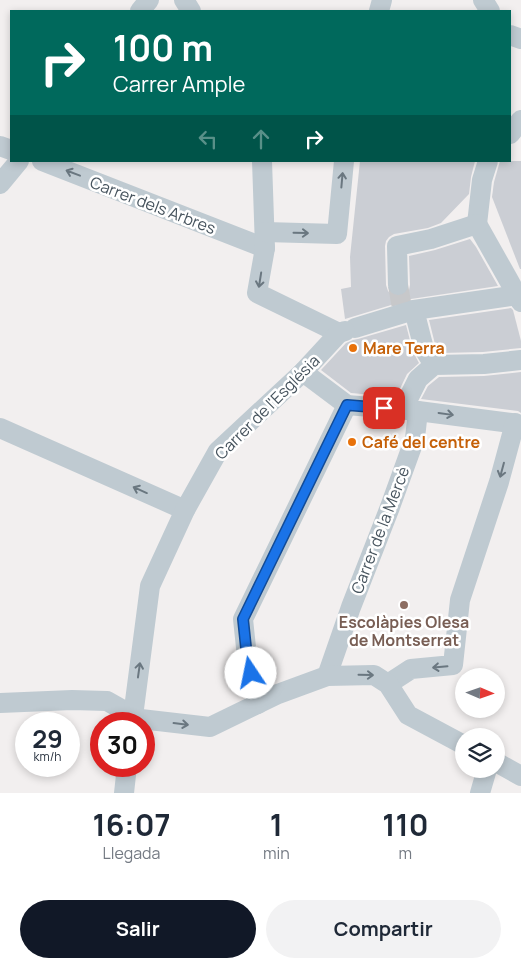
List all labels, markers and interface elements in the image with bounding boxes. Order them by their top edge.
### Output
text: 100 m [113,24,213,72]
icon: right [30,30,95,95]
text: Carrer Ample [113,69,245,99]
icon: left [194,125,222,153]
icon: ahead [247,125,275,153]
icon: right [300,125,328,153]
one-way arrow [65,168,81,177]
street label: Carrer dels Arbres [87,171,219,239]
one-way arrow [338,172,347,188]
one-way arrow [293,228,309,237]
one-way arrow [254,272,264,288]
place label: Mare Terra [363,337,445,359]
marker: Mare Terra [347,342,359,354]
street label: Carrer de l'Església [210,350,324,464]
pin [363,387,405,429]
icon: arrive [370,394,398,422]
one-way arrow [438,409,454,419]
place label: Café del centre [362,431,481,453]
marker: Café del centre [346,436,358,448]
one-way arrow [497,462,506,478]
street label: Carrer de la Mercè [346,463,414,597]
one-way arrow [133,484,148,494]
marker: Escolàpies Olesa de Montserrat [398,599,410,611]
place label: Escolàpies Olesa de Montserrat [339,611,469,651]
position arrow [224,646,276,698]
one-way arrow [134,662,144,678]
one-way arrow [432,662,448,671]
north arrow [455,668,505,718]
map controls [455,668,505,778]
one-way arrow [358,671,374,680]
speed limit sign: 30 [90,712,155,777]
one-way arrow [172,719,188,729]
text: 29 [32,721,63,756]
button: layers [455,728,505,778]
text: km/h [34,748,61,765]
text: 16:07 [93,804,170,845]
text: 1 [270,804,283,845]
text: 110 [382,804,428,845]
text: Llegada [102,842,160,864]
text: min [263,842,290,864]
text: m [399,842,412,864]
button: Salir [20,900,256,958]
button: Compartir [266,900,501,958]

